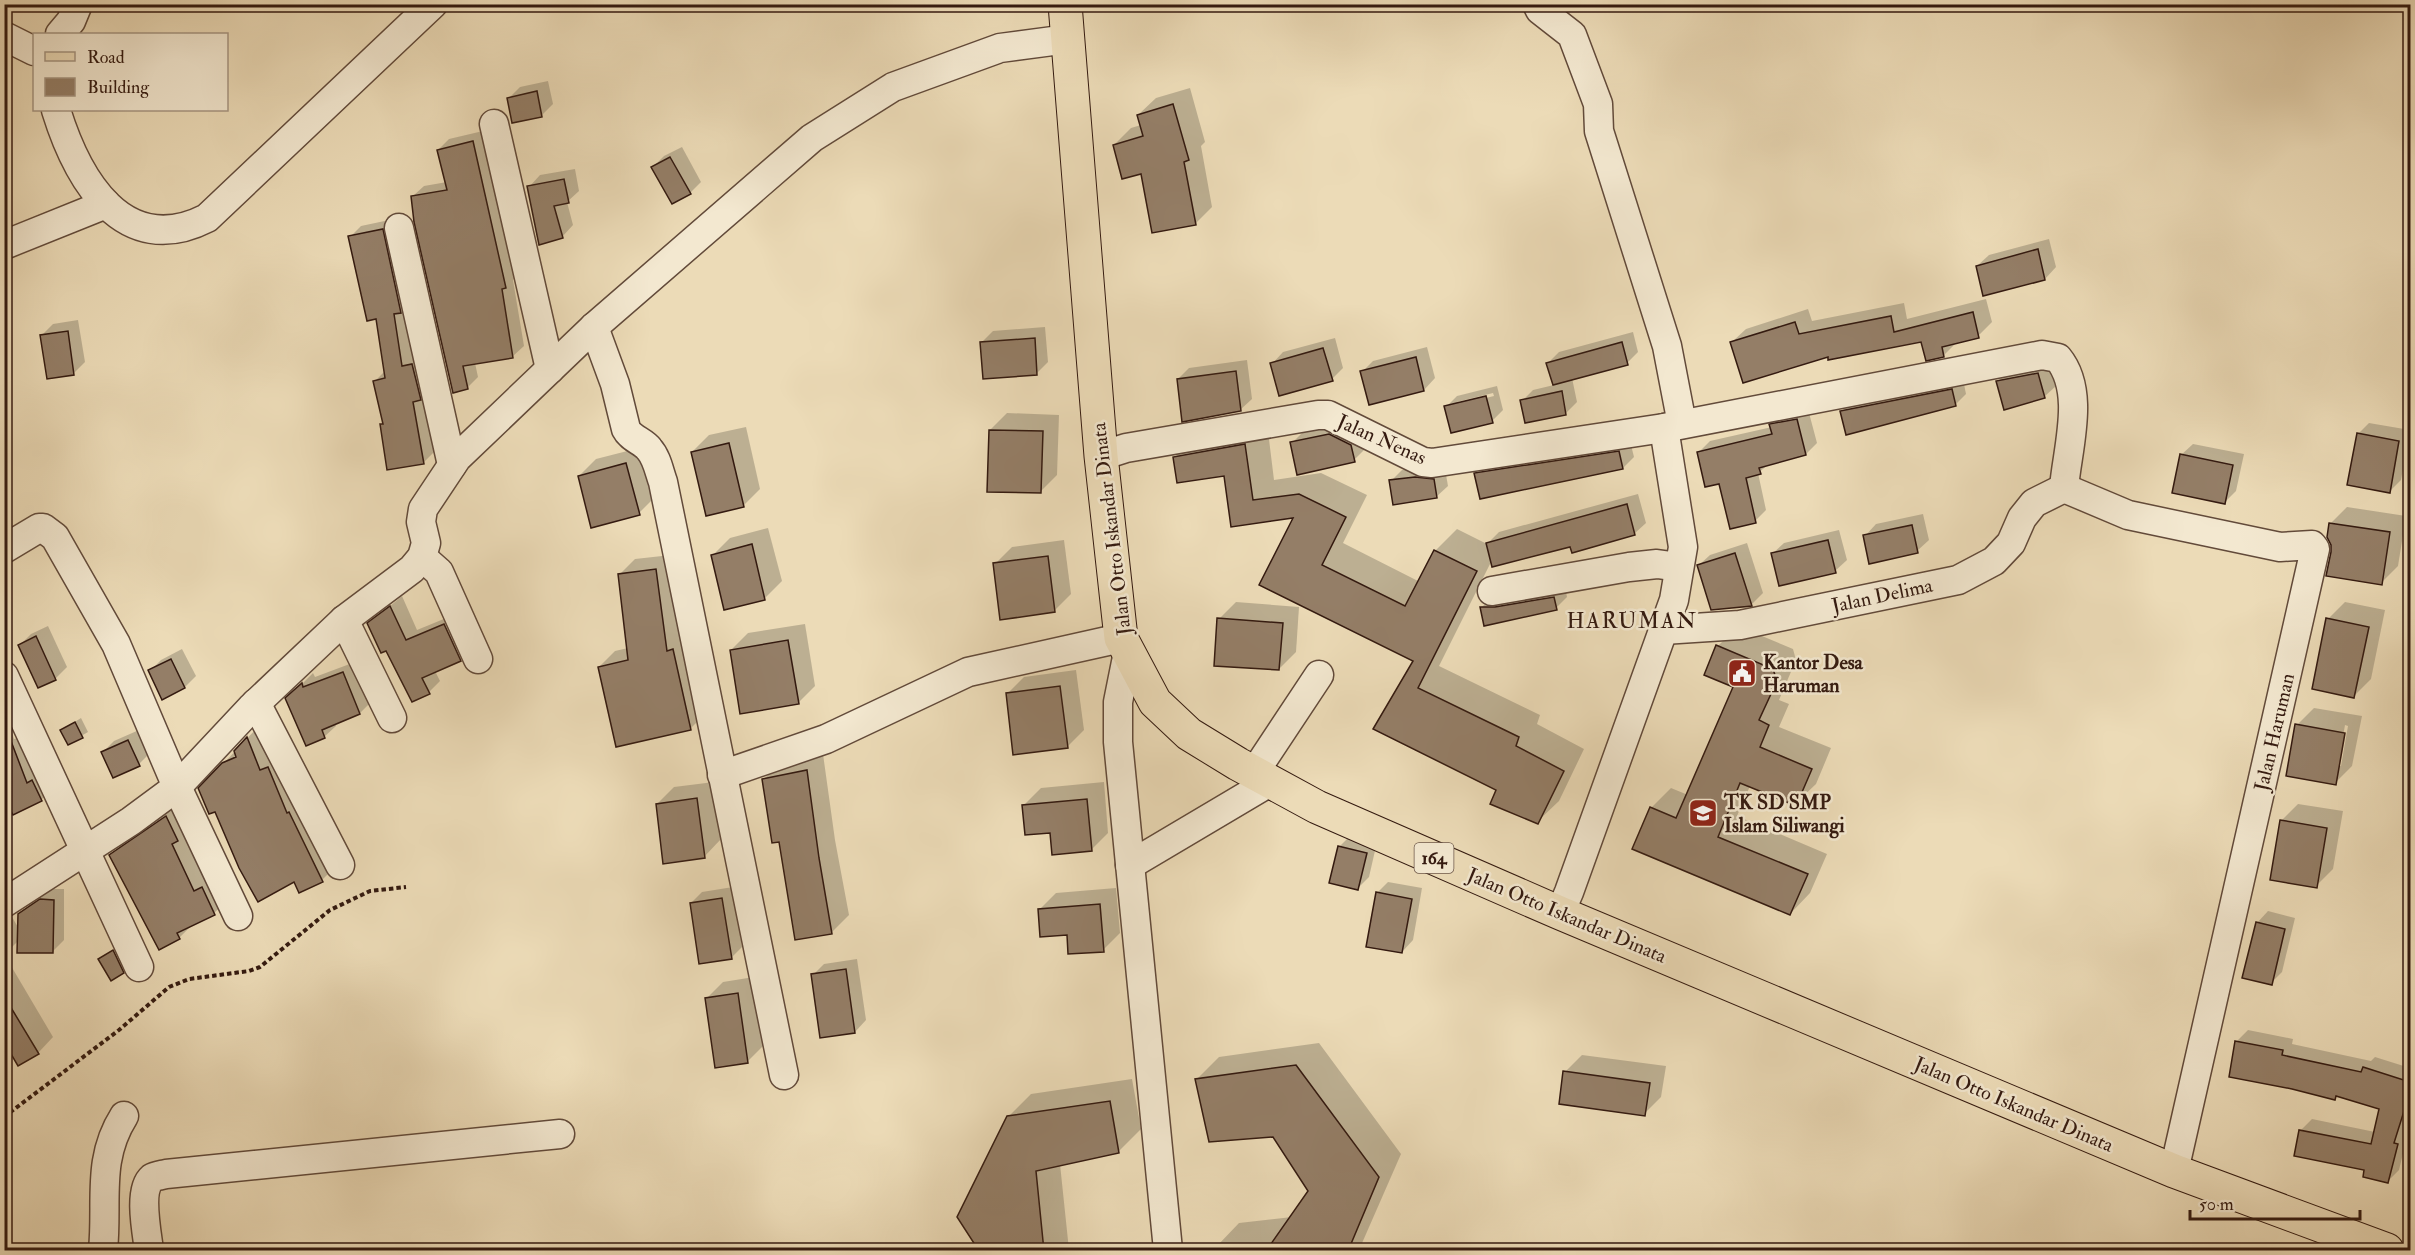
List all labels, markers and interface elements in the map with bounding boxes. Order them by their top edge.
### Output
legend [33,33,228,111]
text: Road [87,46,125,69]
text: Building [87,76,150,99]
street label: Jalan Nenas [1332,408,1430,470]
street label: Jalan Otto Iskandar Dinata [1086,420,1137,638]
street label: Jalan Delima [1828,572,1936,619]
district label: HARUMAN [1566,607,1698,635]
place label: Kantor Desa Haruman [1763,650,1864,698]
public building icon: Kantor Desa Haruman [1726,657,1758,689]
street label: Jalan Haruman [2249,671,2300,794]
place label: TK SD SMP Islam Siliwangi [1723,790,1845,839]
school or university icon: TK SD SMP Islam Siliwangi [1687,797,1719,829]
road number: 164 [1414,843,1454,873]
street label: Jalan Otto Iskandar Dinata [1462,862,1671,969]
street label: Jalan Otto Iskandar Dinata [1909,1051,2118,1158]
scale bar [2190,1183,2360,1221]
text: 50 m [2199,1193,2234,1216]

